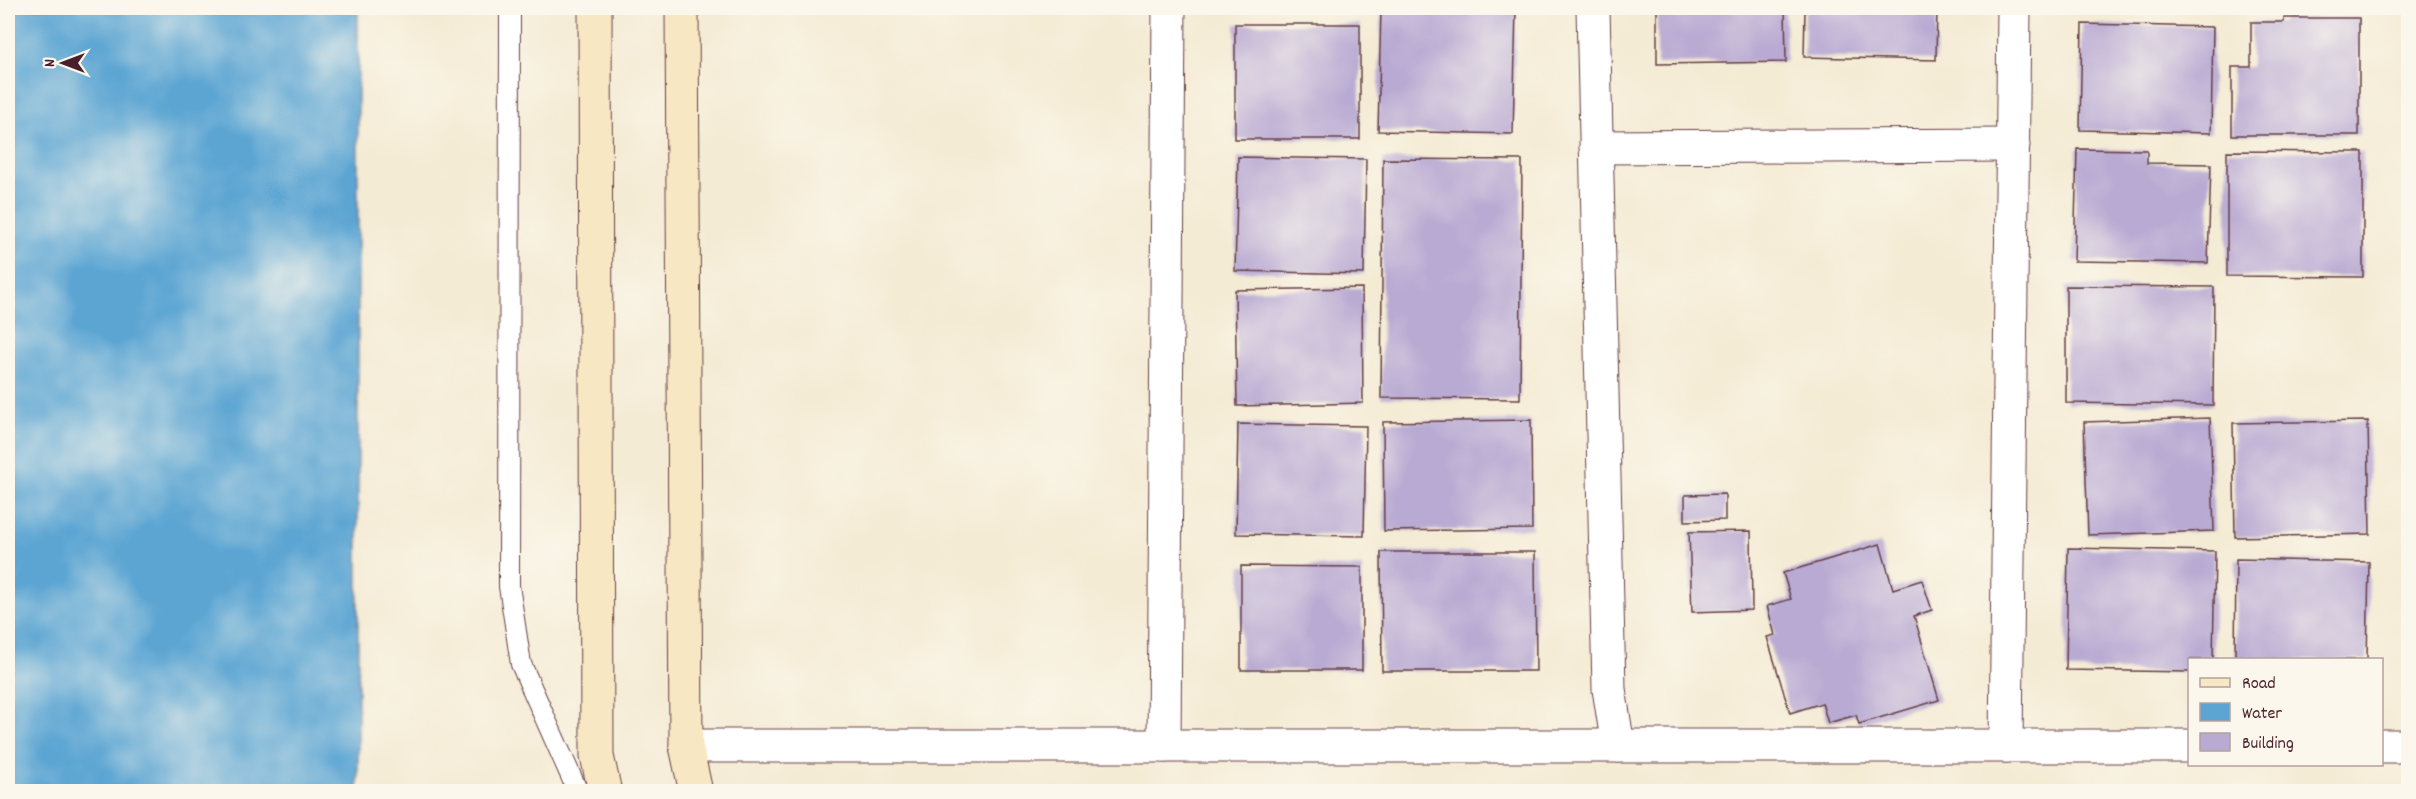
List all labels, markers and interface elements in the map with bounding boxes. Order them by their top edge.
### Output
north arrow [33,33,93,93]
text: N [39,59,62,67]
legend [2188,658,2383,766]
text: Road [2242,672,2276,697]
text: Water [2242,702,2282,727]
text: Building [2242,732,2294,757]

